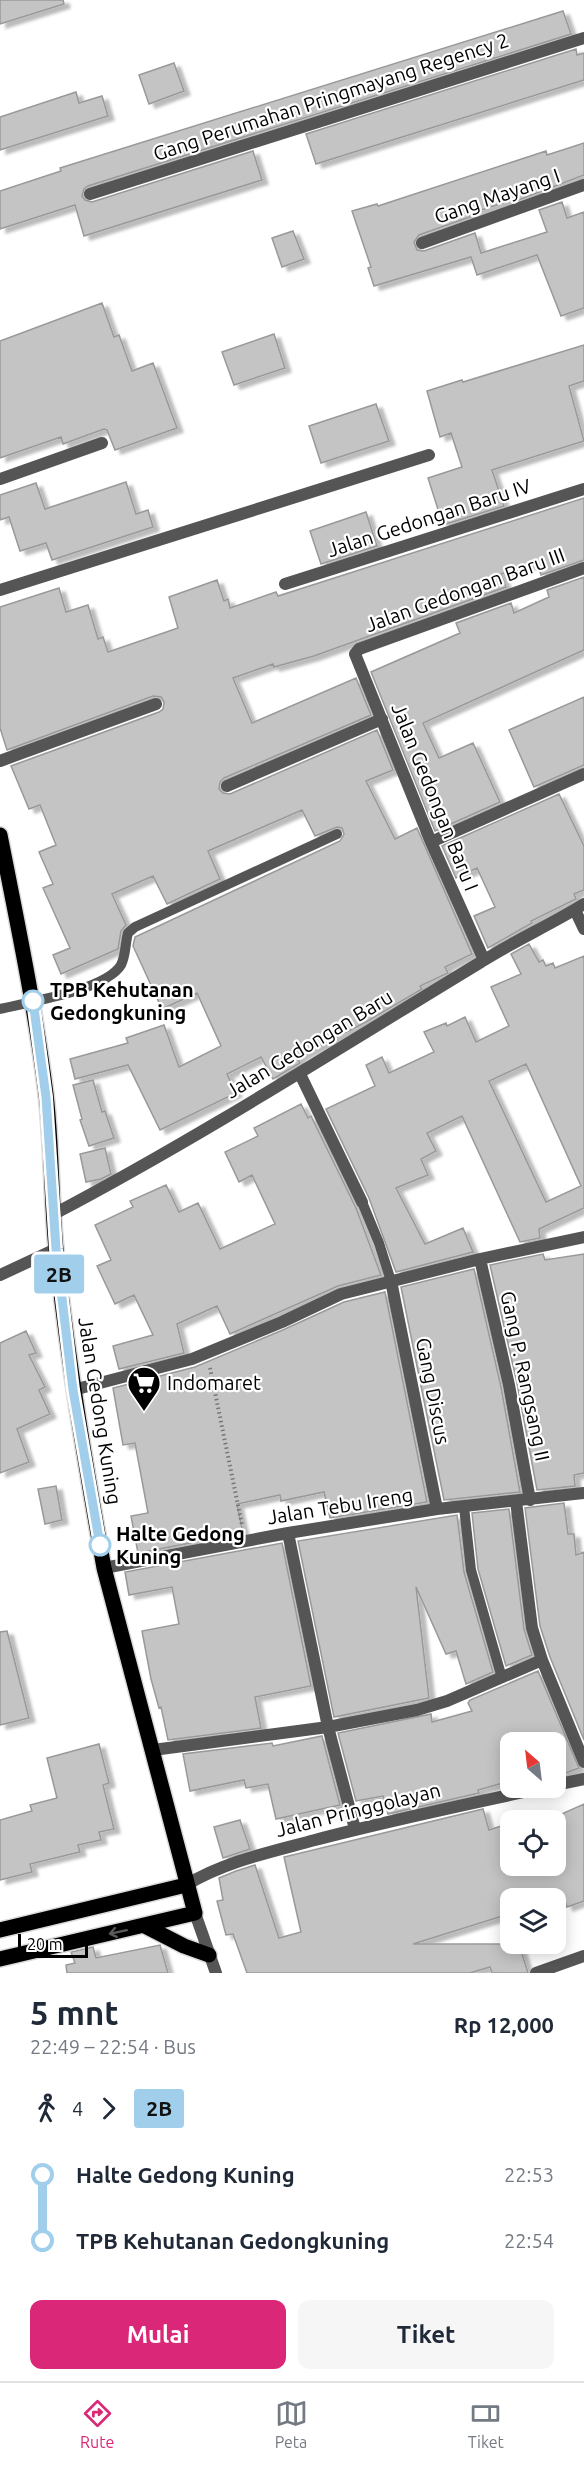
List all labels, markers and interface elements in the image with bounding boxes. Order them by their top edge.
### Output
street label: Gang Perumahan Pringmayang Regency 2 [150,28,512,165]
street label: Gang Mayang I [431,163,563,228]
street label: Jalan Gedongan Baru IV [324,474,534,561]
street label: Jalan Gedongan Baru III [362,543,568,636]
street label: Jalan Gedongan Baru I [387,700,484,894]
place label: TPB Kehutanan Gedongkuning [50,978,194,1024]
street label: Jalan Gedongan Baru [221,985,396,1103]
marker: TPB Kehutanan Gedongkuning [22,990,44,1012]
line badge: 2B [32,1254,86,1294]
text: 2B [46,1262,72,1286]
street label: Gang P. Rangsang II [496,1289,555,1463]
street label: Jalan Gedong Kuning [74,1315,127,1506]
street label: Gang Discus [412,1336,455,1446]
supermarket icon: Indomaret [126,1365,162,1412]
place label: Indomaret [167,1371,261,1394]
street label: Jalan Tebu Ireng [265,1483,414,1528]
place label: Halte Gedong Kuning [116,1522,245,1568]
marker: Halte Gedong Kuning [89,1534,111,1556]
north arrow [500,1732,566,1798]
map controls [500,1732,566,1954]
street label: Jalan Pringgolayan [273,1778,443,1841]
button: locate [500,1810,566,1876]
button: layers [500,1888,566,1954]
one-way arrow [108,1927,128,1938]
scale bar [18,1931,88,1958]
text: 20 m [27,1935,63,1953]
text: 5 mnt [30,1994,118,2031]
text: Rp 12,000 [454,2012,554,2037]
text: 22:49 – 22:54 · Bus [30,2035,196,2058]
icon: walk [30,2092,63,2125]
icon: forward [92,2092,125,2125]
text: 2B [146,2096,172,2120]
text: 4 [72,2097,83,2120]
text: Halte Gedong Kuning [76,2162,295,2187]
text: 22:53 [504,2163,554,2186]
text: TPB Kehutanan Gedongkuning [76,2228,389,2253]
text: 22:54 [504,2229,554,2252]
button: Mulai [30,2300,286,2369]
button: Tiket [298,2300,554,2369]
tab: Rute [80,2397,114,2451]
tab: Peta [275,2397,308,2451]
tab: Tiket [468,2397,504,2451]

